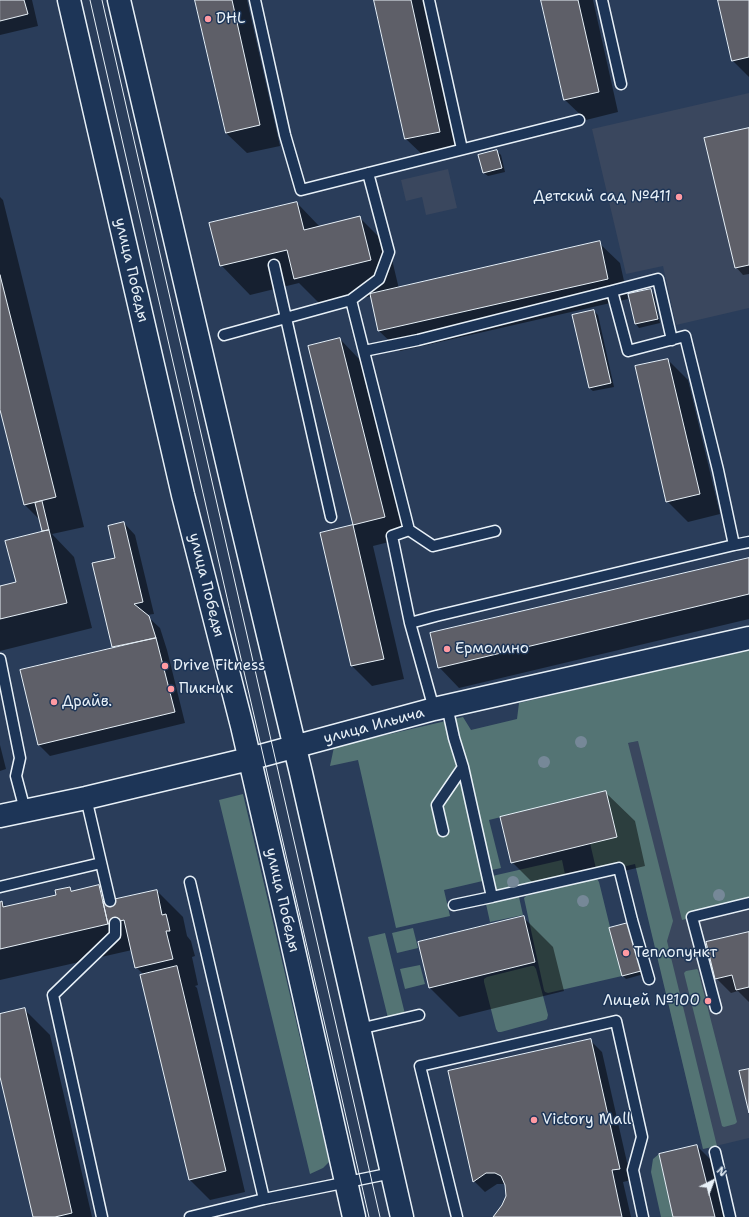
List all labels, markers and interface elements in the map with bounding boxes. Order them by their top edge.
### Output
place label: DHL [216,10,245,28]
marker: DHL [203,14,213,24]
place label: Детский сад №411 [534,188,671,206]
marker: Детский сад №411 [674,192,684,202]
street label: улица Победы [110,216,152,324]
street label: улица Победы [184,531,228,639]
place label: Ермолино [455,640,529,658]
marker: Ермолино [442,644,452,654]
place label: Drive Fitness [173,657,265,675]
marker: Drive Fitness [160,661,170,671]
place label: Пикник [179,680,233,698]
marker: Пикник [166,684,176,694]
place label: Драйв. [62,693,112,711]
marker: Драйв. [49,697,59,707]
street label: улица Ильича [322,704,426,748]
street label: улица Победы [261,846,303,954]
place label: Теплопункт [634,944,717,962]
marker: Теплопункт [621,948,631,958]
place label: Лицей №100 [603,992,700,1010]
marker: Лицей №100 [703,996,713,1006]
place label: Victory Mall [542,1111,631,1129]
marker: Victory Mall [529,1115,539,1125]
north arrow [693,1161,733,1201]
text: N [713,1163,730,1180]

